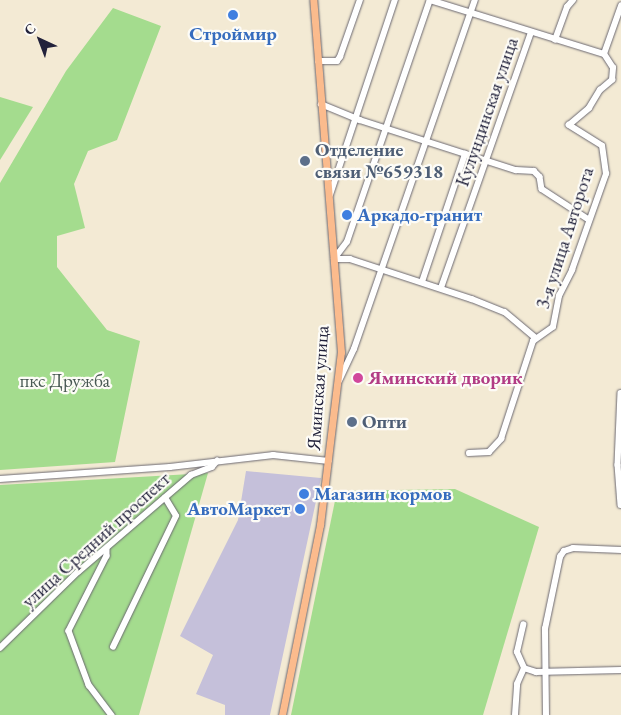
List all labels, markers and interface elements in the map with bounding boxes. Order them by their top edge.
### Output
marker: Строймир [227,9,239,21]
north arrow [15,15,65,65]
text: С [20,19,40,39]
place label: Строймир [189,23,277,45]
street label: Кулундинская улица [451,35,523,189]
place label: Отделение связи №659318 [315,139,443,183]
marker: Отделение связи №659318 [299,155,311,167]
street label: 3-я улица Авторота [531,164,599,312]
place label: Аркадо-гранит [357,204,482,226]
marker: Аркадо-гранит [341,209,353,221]
street label: Яминская улица [302,325,334,451]
place label: Яминский дворик [368,367,522,389]
park label: пкс Дружба [20,370,110,392]
marker: Яминский дворик [352,372,364,384]
place label: Опти [362,411,407,433]
marker: Опти [346,416,358,428]
street label: улица Средний проспект [17,467,175,613]
place label: Магазин кормов [314,483,452,505]
marker: Магазин кормов [298,488,310,500]
place label: АвтоМаркет [187,498,290,520]
marker: АвтоМаркет [294,503,306,515]

